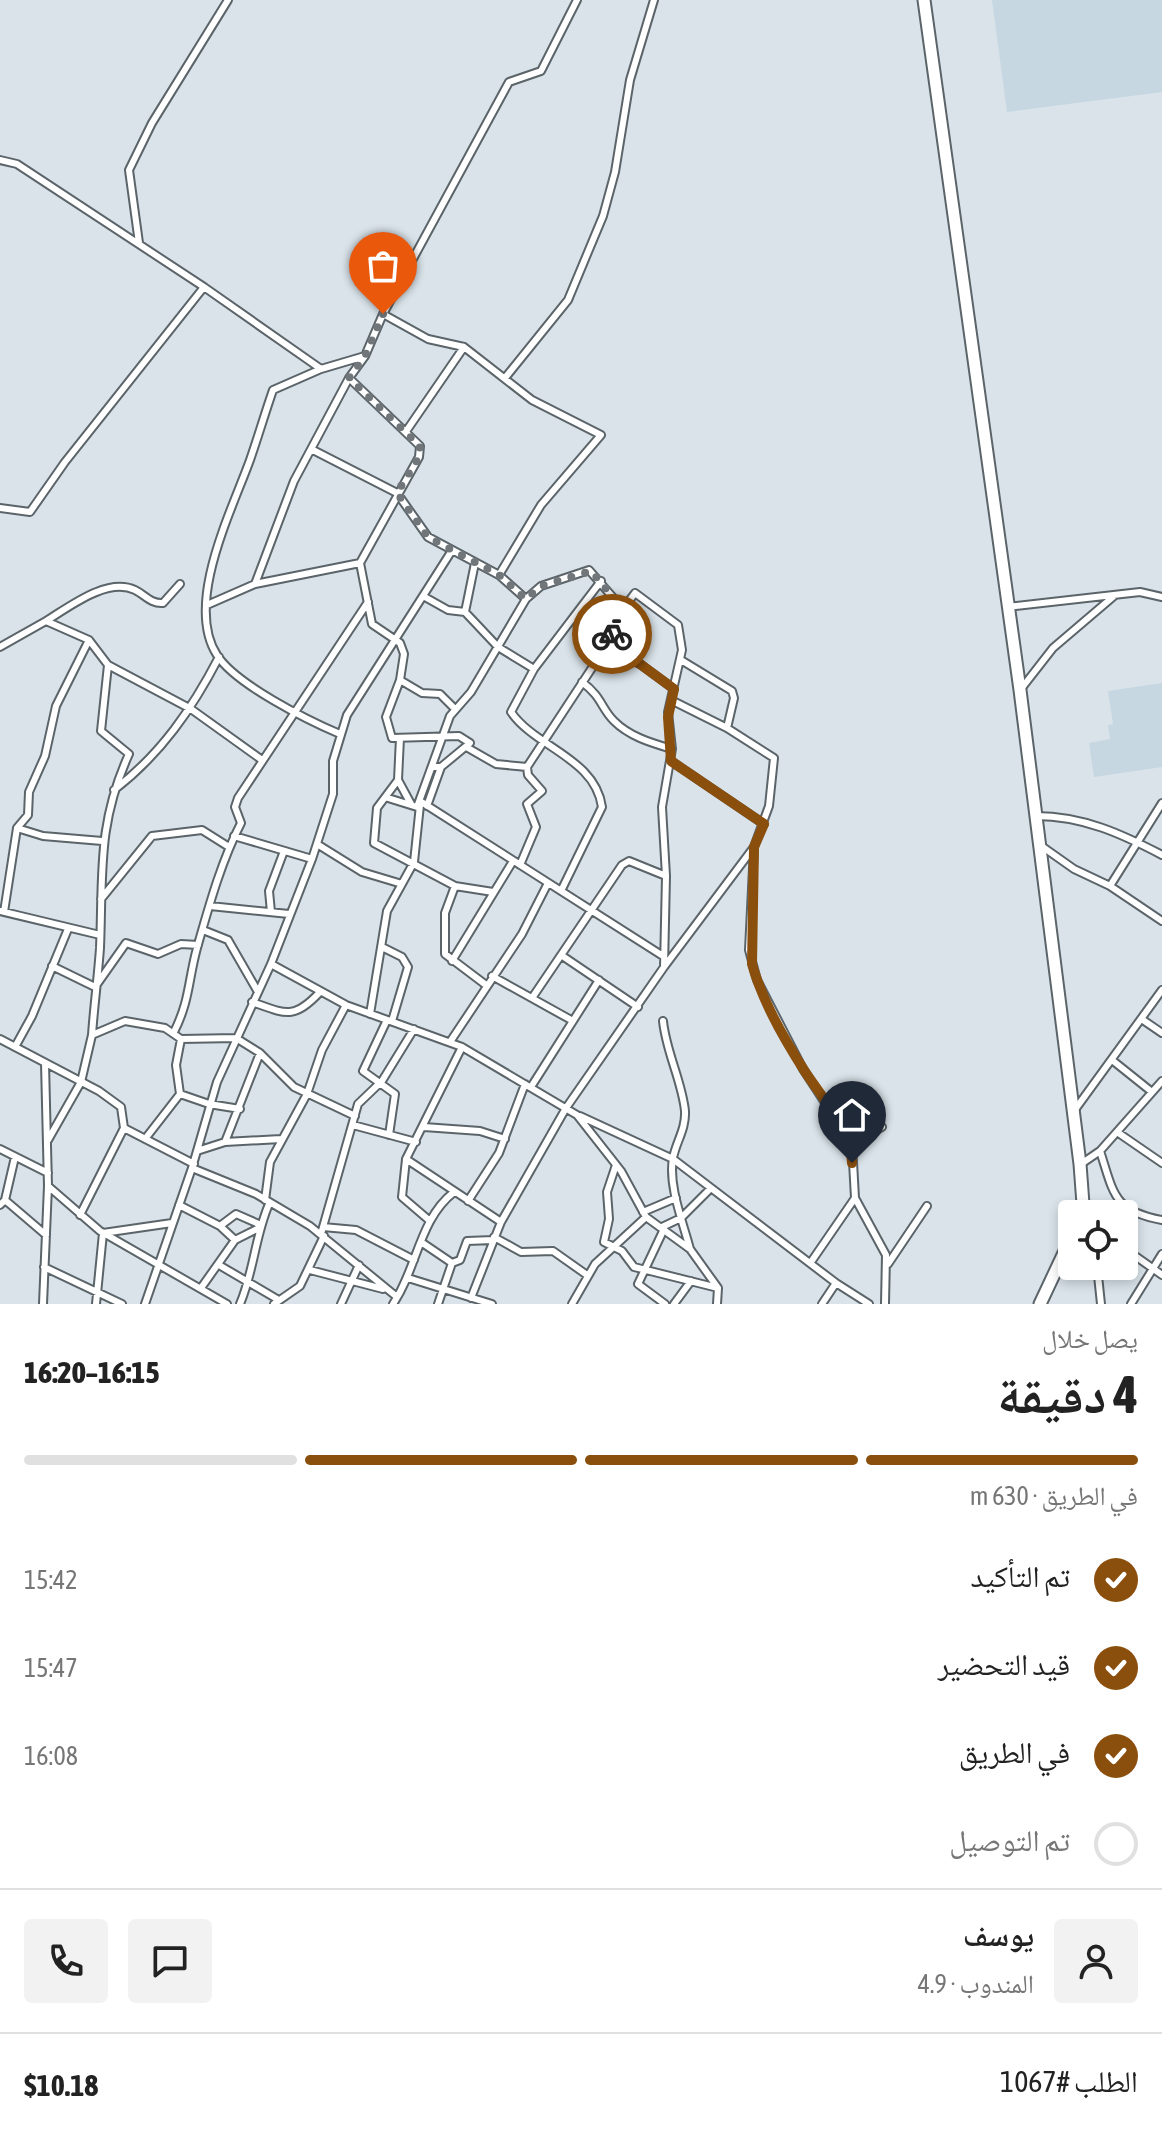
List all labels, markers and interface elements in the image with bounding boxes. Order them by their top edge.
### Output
pin [349,232,417,314]
icon: bag [361,244,405,288]
courier [572,594,652,674]
icon: bike [590,612,634,656]
pin [818,1081,886,1163]
icon: home [830,1093,874,1137]
map controls [1058,1200,1138,1280]
button: locate [1058,1200,1138,1280]
text: يصل خلال [1042,1324,1138,1354]
text: 16:15–16:20 [24,1355,160,1389]
text: 4 دقيقة [997,1364,1138,1424]
text: في الطريق · 630 m [970,1481,1138,1511]
icon: check [1094,1558,1138,1602]
text: تم التأكيد [970,1559,1070,1593]
text: 15:42 [24,1565,78,1595]
icon: check [1094,1646,1138,1690]
text: قيد التحضير [938,1647,1070,1681]
text: 15:47 [24,1653,78,1683]
icon: check [1094,1734,1138,1778]
text: في الطريق [959,1735,1070,1769]
text: 16:08 [24,1741,78,1771]
text: تم التوصيل [949,1823,1070,1857]
text: يوسف [963,1918,1034,1952]
button: phone [24,1919,108,2003]
button: chat [128,1919,212,2003]
button: person [1054,1919,1138,2003]
text: المندوب · 4.9 [918,1969,1034,1999]
text: الطلب #1067 [1000,2064,1138,2098]
text: $10.18 [24,2068,98,2102]

